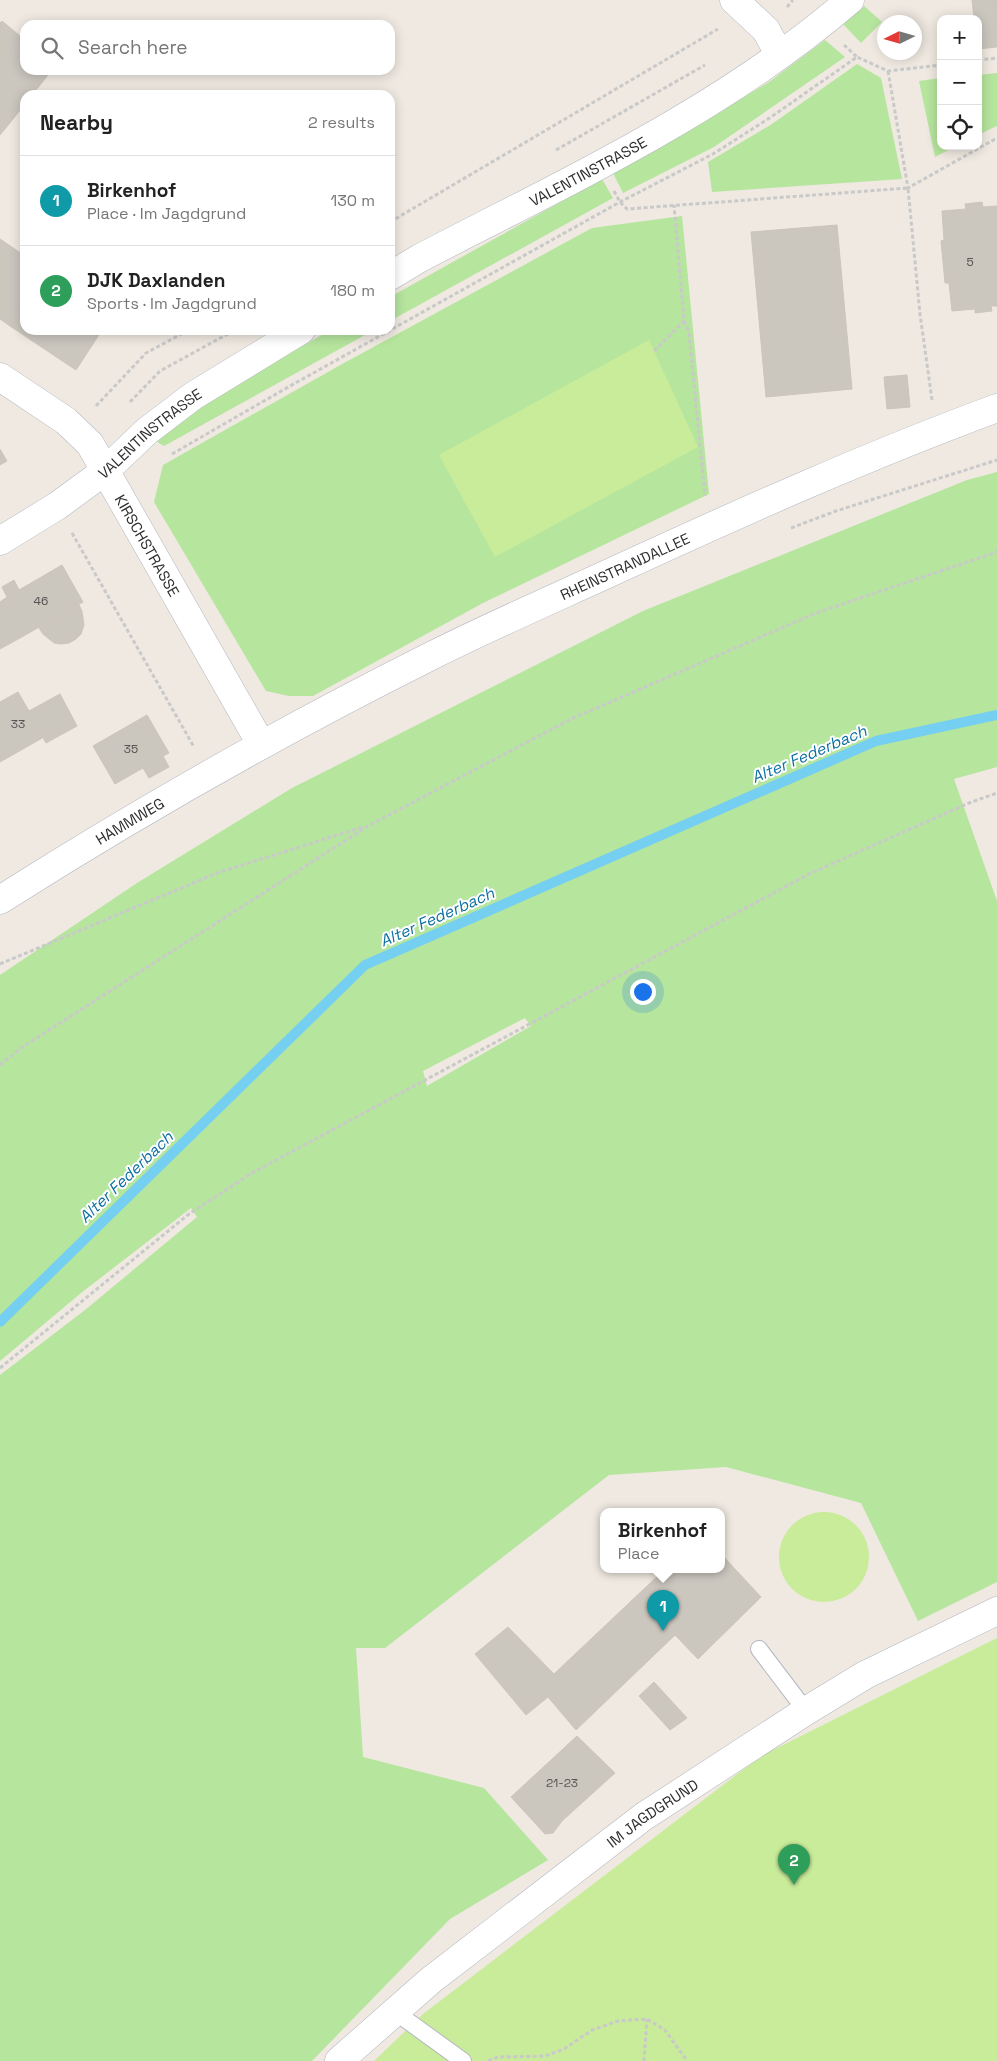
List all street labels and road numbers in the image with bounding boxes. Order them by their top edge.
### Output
street label: VALENTINSTRASSE [526,132,650,210]
street label: VALENTINSTRASSE [94,384,205,482]
street label: KIRSCHSTRASSE [111,491,184,600]
street label: RHEINSTRANDALLEE [557,528,692,604]
street label: HAMMWEG [92,793,167,848]
street label: IM JAGDGRUND [603,1774,702,1851]

